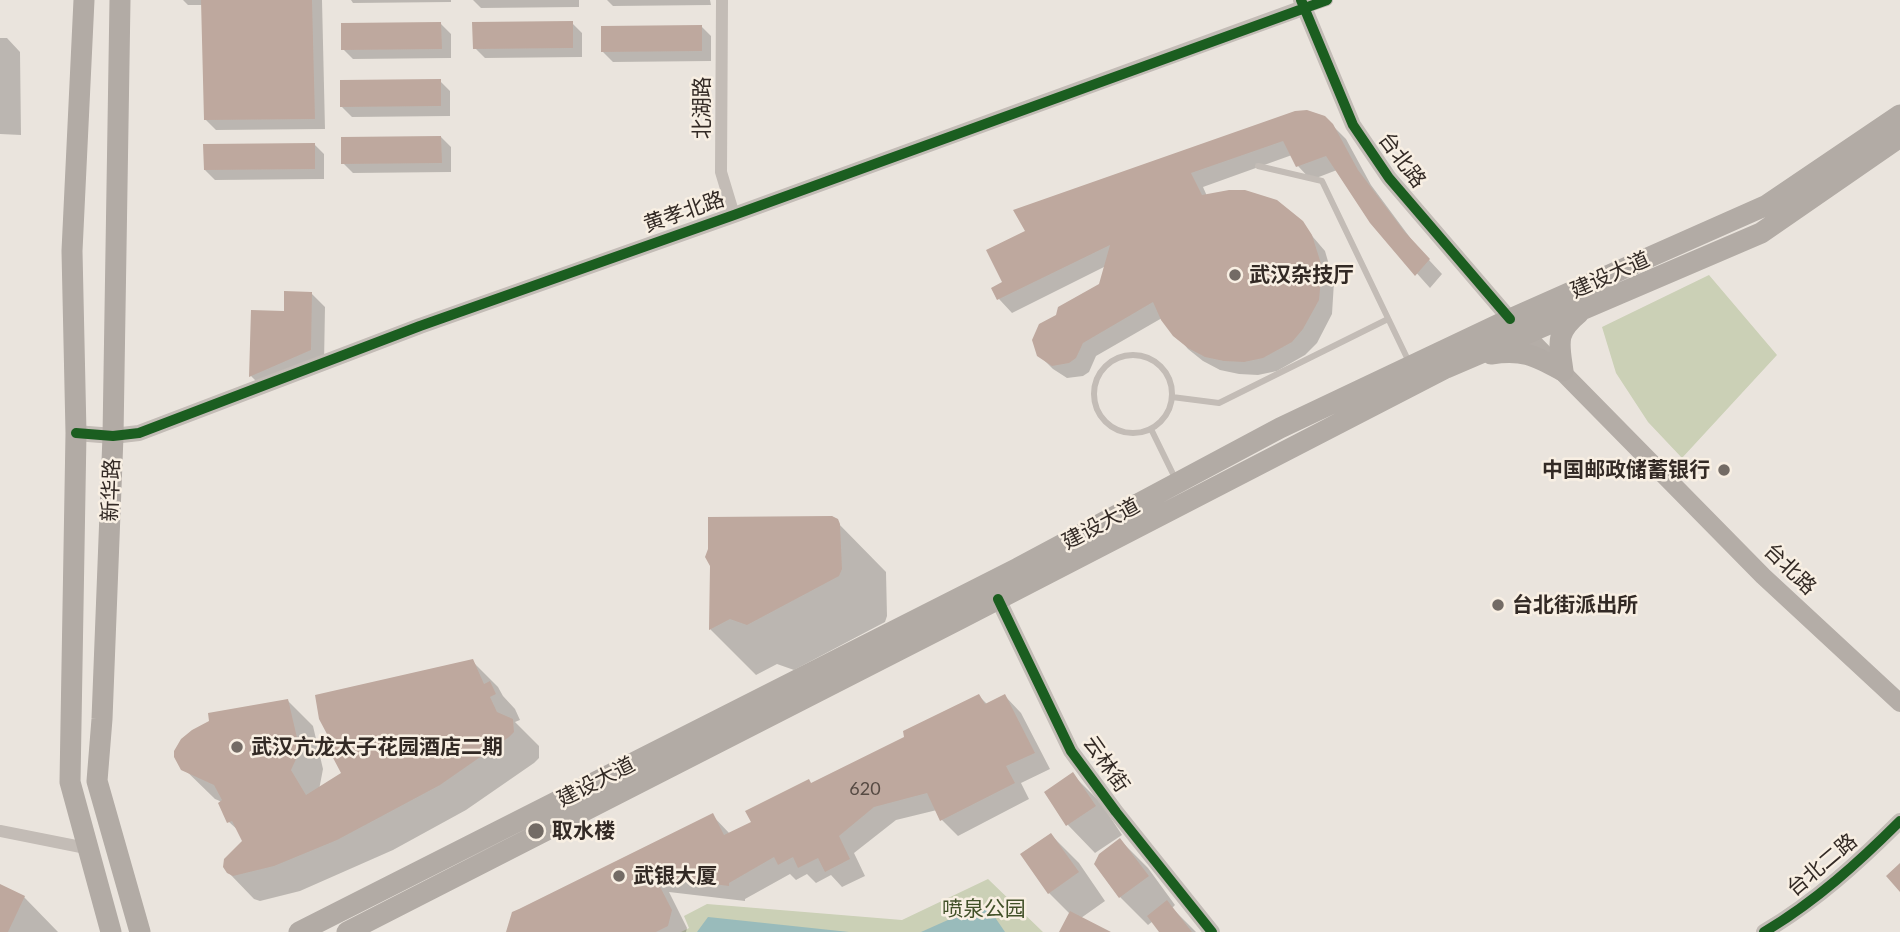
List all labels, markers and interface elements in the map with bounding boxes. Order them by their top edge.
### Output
street label: 北湖路 [689,77,715,139]
street label: 台北路 [1373,127,1431,193]
street label: 黄孝北路 [640,186,728,238]
street label: 建设大道 [1567,246,1653,304]
place label: 武汉杂技厅 [1249,262,1354,288]
marker: 武汉杂技厅 [1227,267,1243,283]
place label: 中国邮政储蓄银行 [1542,457,1710,483]
street label: 新华路 [97,458,125,522]
marker: 中国邮政储蓄银行 [1716,462,1732,478]
street label: 建设大道 [1058,493,1144,555]
street label: 台北路 [1759,538,1821,600]
place label: 台北街派出所 [1512,592,1638,618]
marker: 台北街派出所 [1490,597,1506,613]
street label: 云林街 [1078,731,1134,797]
place label: 武汉亢龙太子花园酒店二期 [251,734,503,760]
marker: 武汉亢龙太子花园酒店二期 [229,739,245,755]
street label: 建设大道 [553,752,639,812]
house number: 620 [849,778,881,800]
place label: 取水楼 [552,818,615,844]
marker: 取水楼 [526,821,546,841]
street label: 台北二路 [1782,828,1862,902]
place label: 武银大厦 [633,863,717,889]
marker: 武银大厦 [611,868,627,884]
park label: 喷泉公园 [942,896,1026,922]

